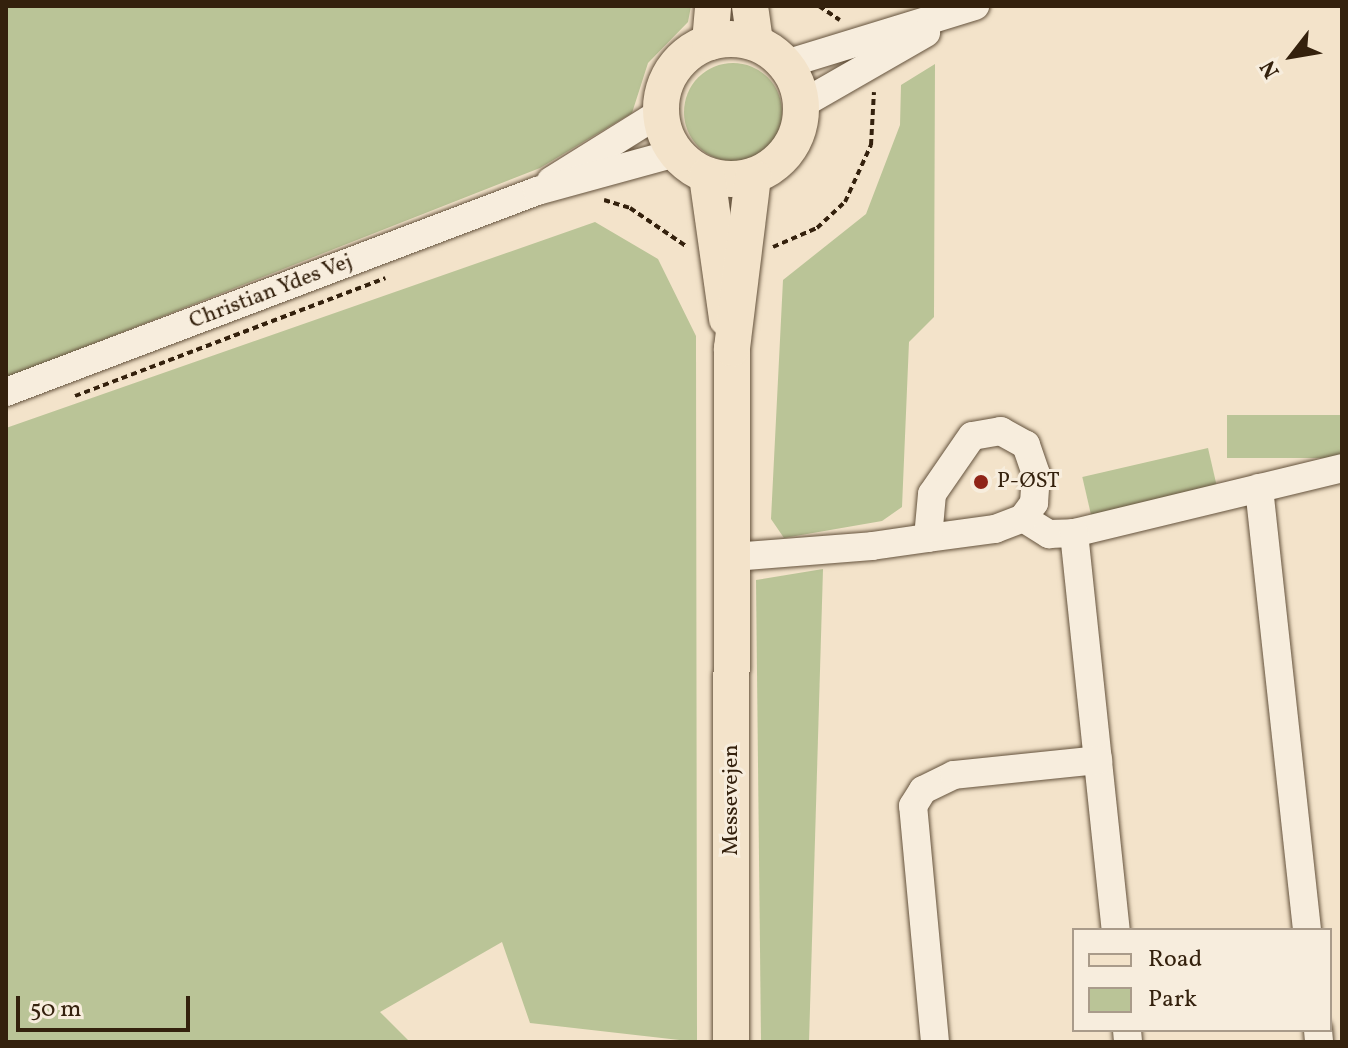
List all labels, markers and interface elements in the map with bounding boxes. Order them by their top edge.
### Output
north arrow [1252,16,1332,96]
text: N [1254,54,1288,83]
street label: Christian Ydes Vej [185,249,357,335]
place label: P-ØST [997,469,1060,495]
marker: P-ØST [972,473,990,491]
street label: Messevejen [719,744,745,856]
legend [1072,928,1332,1032]
text: Road [1148,943,1202,977]
scale bar [20,980,194,1030]
text: Park [1148,983,1197,1017]
text: 50 m [30,993,82,1027]

